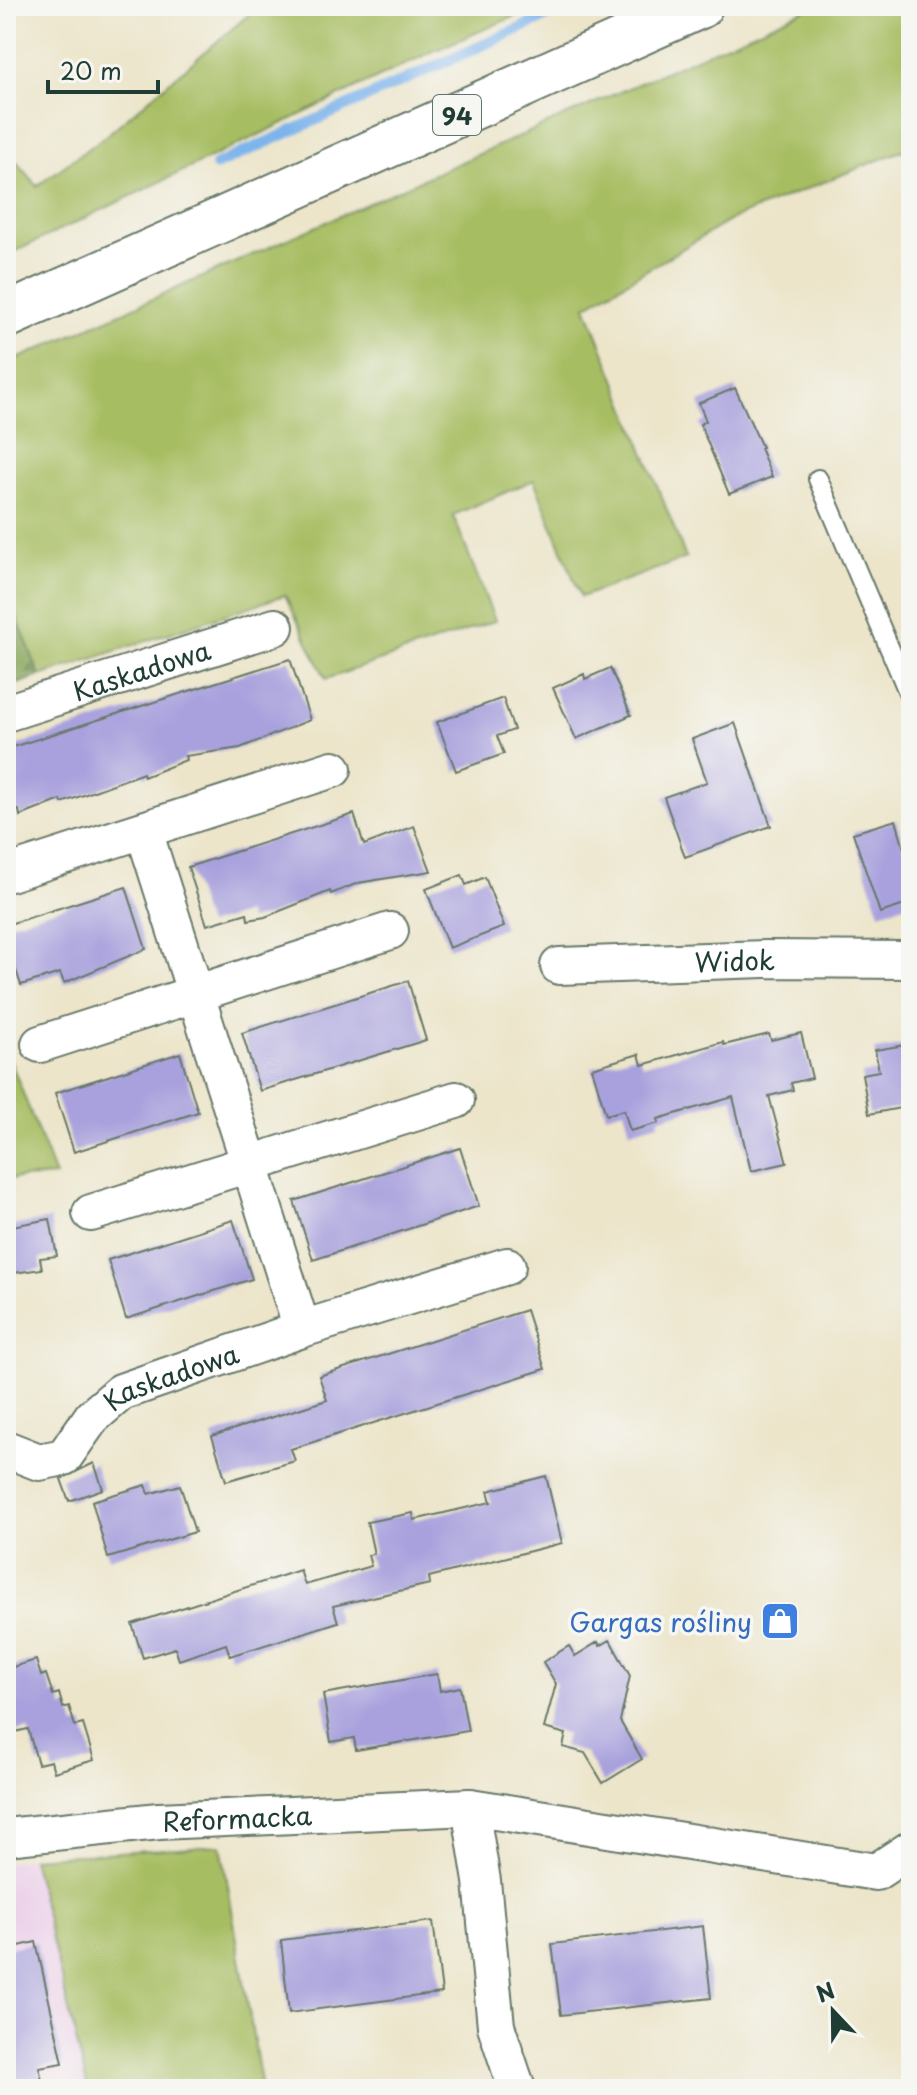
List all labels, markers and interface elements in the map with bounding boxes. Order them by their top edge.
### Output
scale bar [48,44,158,94]
text: 20 m [60,52,122,88]
road number: 94 [433,95,481,135]
street label: Kaskadowa [68,629,216,710]
street label: Widok [694,939,775,981]
street label: Kaskadowa [94,1333,244,1419]
shop icon: Gargas rośliny [759,1600,801,1642]
place label: Gargas rośliny [569,1602,752,1641]
street label: Reformacka [161,1795,313,1840]
north arrow [793,1971,873,2051]
text: N [811,1973,839,2010]

